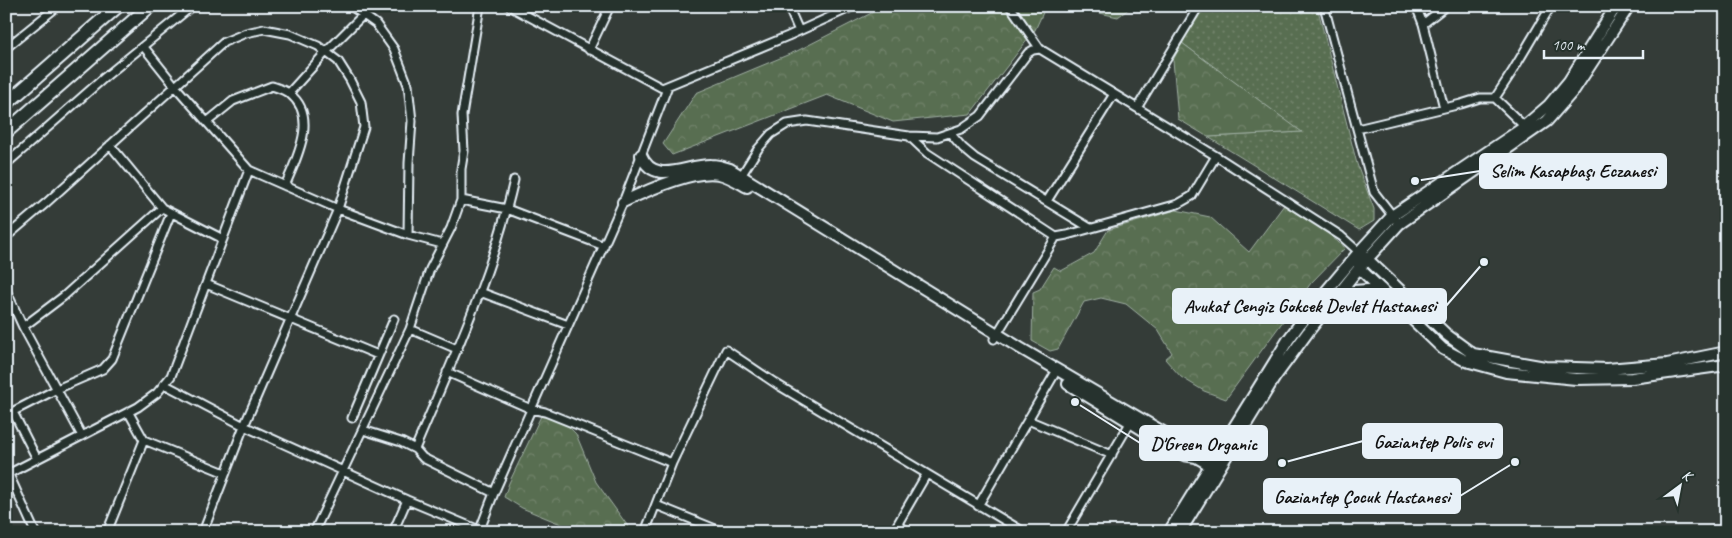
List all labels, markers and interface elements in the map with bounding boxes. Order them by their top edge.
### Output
scale bar [1544,28,1643,60]
text: 100 m [1552,36,1586,55]
callout: Selim Kasapbaşı Eczanesi [1480,154,1666,188]
text: Selim Kasapbaşı Eczanesi [1490,159,1658,183]
callout: Avukat Cengiz Gokcek Devlet Hastanesi [1173,289,1446,323]
text: Avukat Cengiz Gokcek Devlet Hastanesi [1184,294,1439,318]
callout: Gaziantep Polis evi [1363,424,1502,458]
callout: D'Green Organic [1140,426,1267,460]
text: Gaziantep Polis evi [1374,430,1495,454]
text: D'Green Organic [1151,432,1258,456]
north arrow [1654,460,1704,510]
text: K [1679,466,1697,486]
callout: Gaziantep Çocuk Hastanesi [1264,479,1460,513]
text: Gaziantep Çocuk Hastanesi [1274,485,1452,509]

